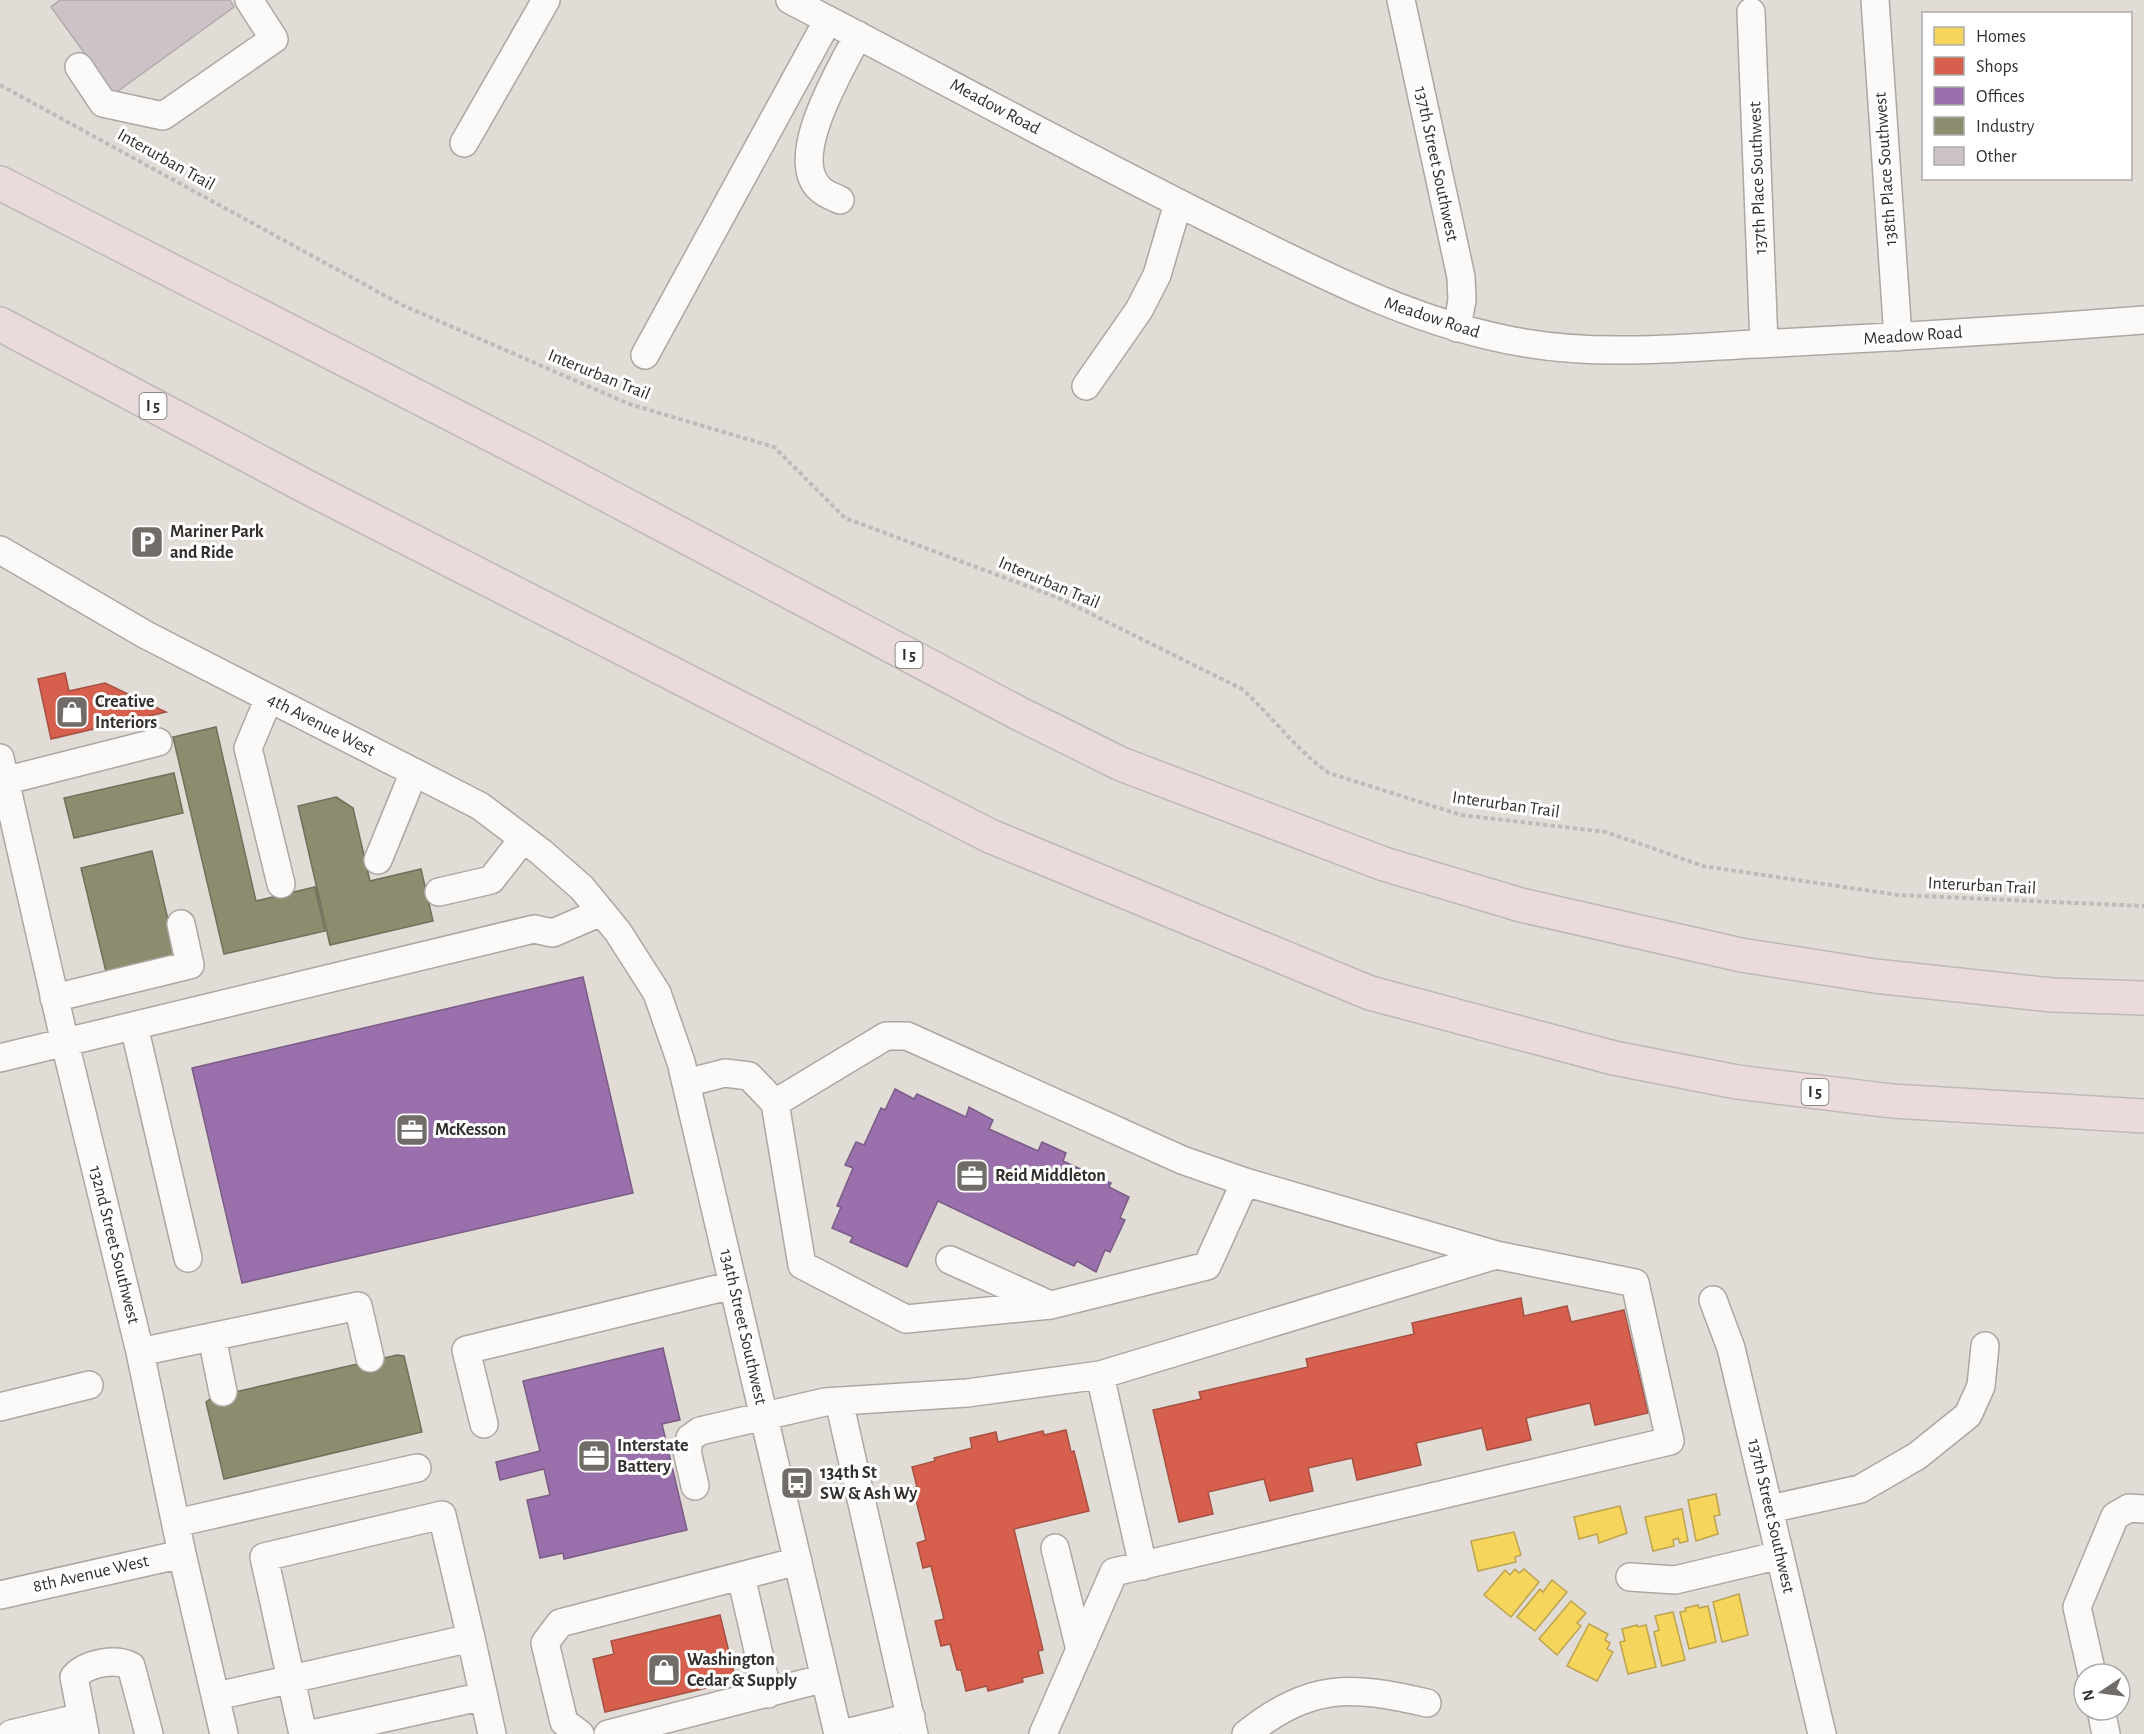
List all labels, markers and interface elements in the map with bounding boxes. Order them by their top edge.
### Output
legend [1922,12,2132,180]
text: Homes [1976,28,2026,46]
text: Shops [1976,58,2018,76]
street label: Meadow Road [947,76,1043,138]
street label: 137th Street Southwest [1411,85,1461,243]
text: Offices [1976,88,2025,106]
street label: 138th Place Southwest [1872,91,1900,246]
street label: 137th Place Southwest [1746,101,1770,255]
text: Industry [1976,118,2035,136]
street label: Interurban Trail [114,126,218,194]
text: Other [1976,148,2017,166]
street label: Meadow Road [1382,294,1482,342]
street label: Meadow Road [1863,324,1963,348]
street label: Interurban Trail [545,346,653,404]
road number: I 5 [140,393,166,419]
place label: Mariner Park and Ride [170,523,264,562]
parking icon: Mariner Park and Ride [129,524,165,560]
street label: Interurban Trail [996,554,1102,612]
road number: I 5 [896,642,922,668]
street label: 4th Avenue West [264,690,378,760]
place label: Creative Interiors [95,693,157,732]
shop icon: Creative Interiors [54,694,90,730]
street label: Interurban Trail [1451,789,1561,821]
street label: Interurban Trail [1927,874,2037,898]
road number: I 5 [1802,1079,1828,1105]
office icon: McKesson [394,1112,430,1148]
place label: McKesson [435,1121,506,1139]
office icon: Reid Middleton [954,1158,990,1194]
street label: 132nd Street Southwest [86,1164,142,1326]
place label: Reid Middleton [995,1167,1106,1185]
street label: 134th Street Southwest [716,1247,770,1407]
place label: Interstate Battery [617,1437,689,1476]
street label: 137th Street Southwest [1744,1437,1798,1595]
office icon: Interstate Battery [576,1438,612,1474]
place label: 134th St SW & Ash Wy [820,1464,918,1503]
bus stop icon: 134th St SW & Ash Wy [779,1465,815,1501]
street label: 8th Avenue West [31,1552,151,1596]
place label: Washington Cedar & Supply [687,1651,798,1690]
shop icon: Washington Cedar & Supply [646,1652,682,1688]
north arrow [2072,1662,2132,1722]
text: N [2079,1688,2097,1702]

